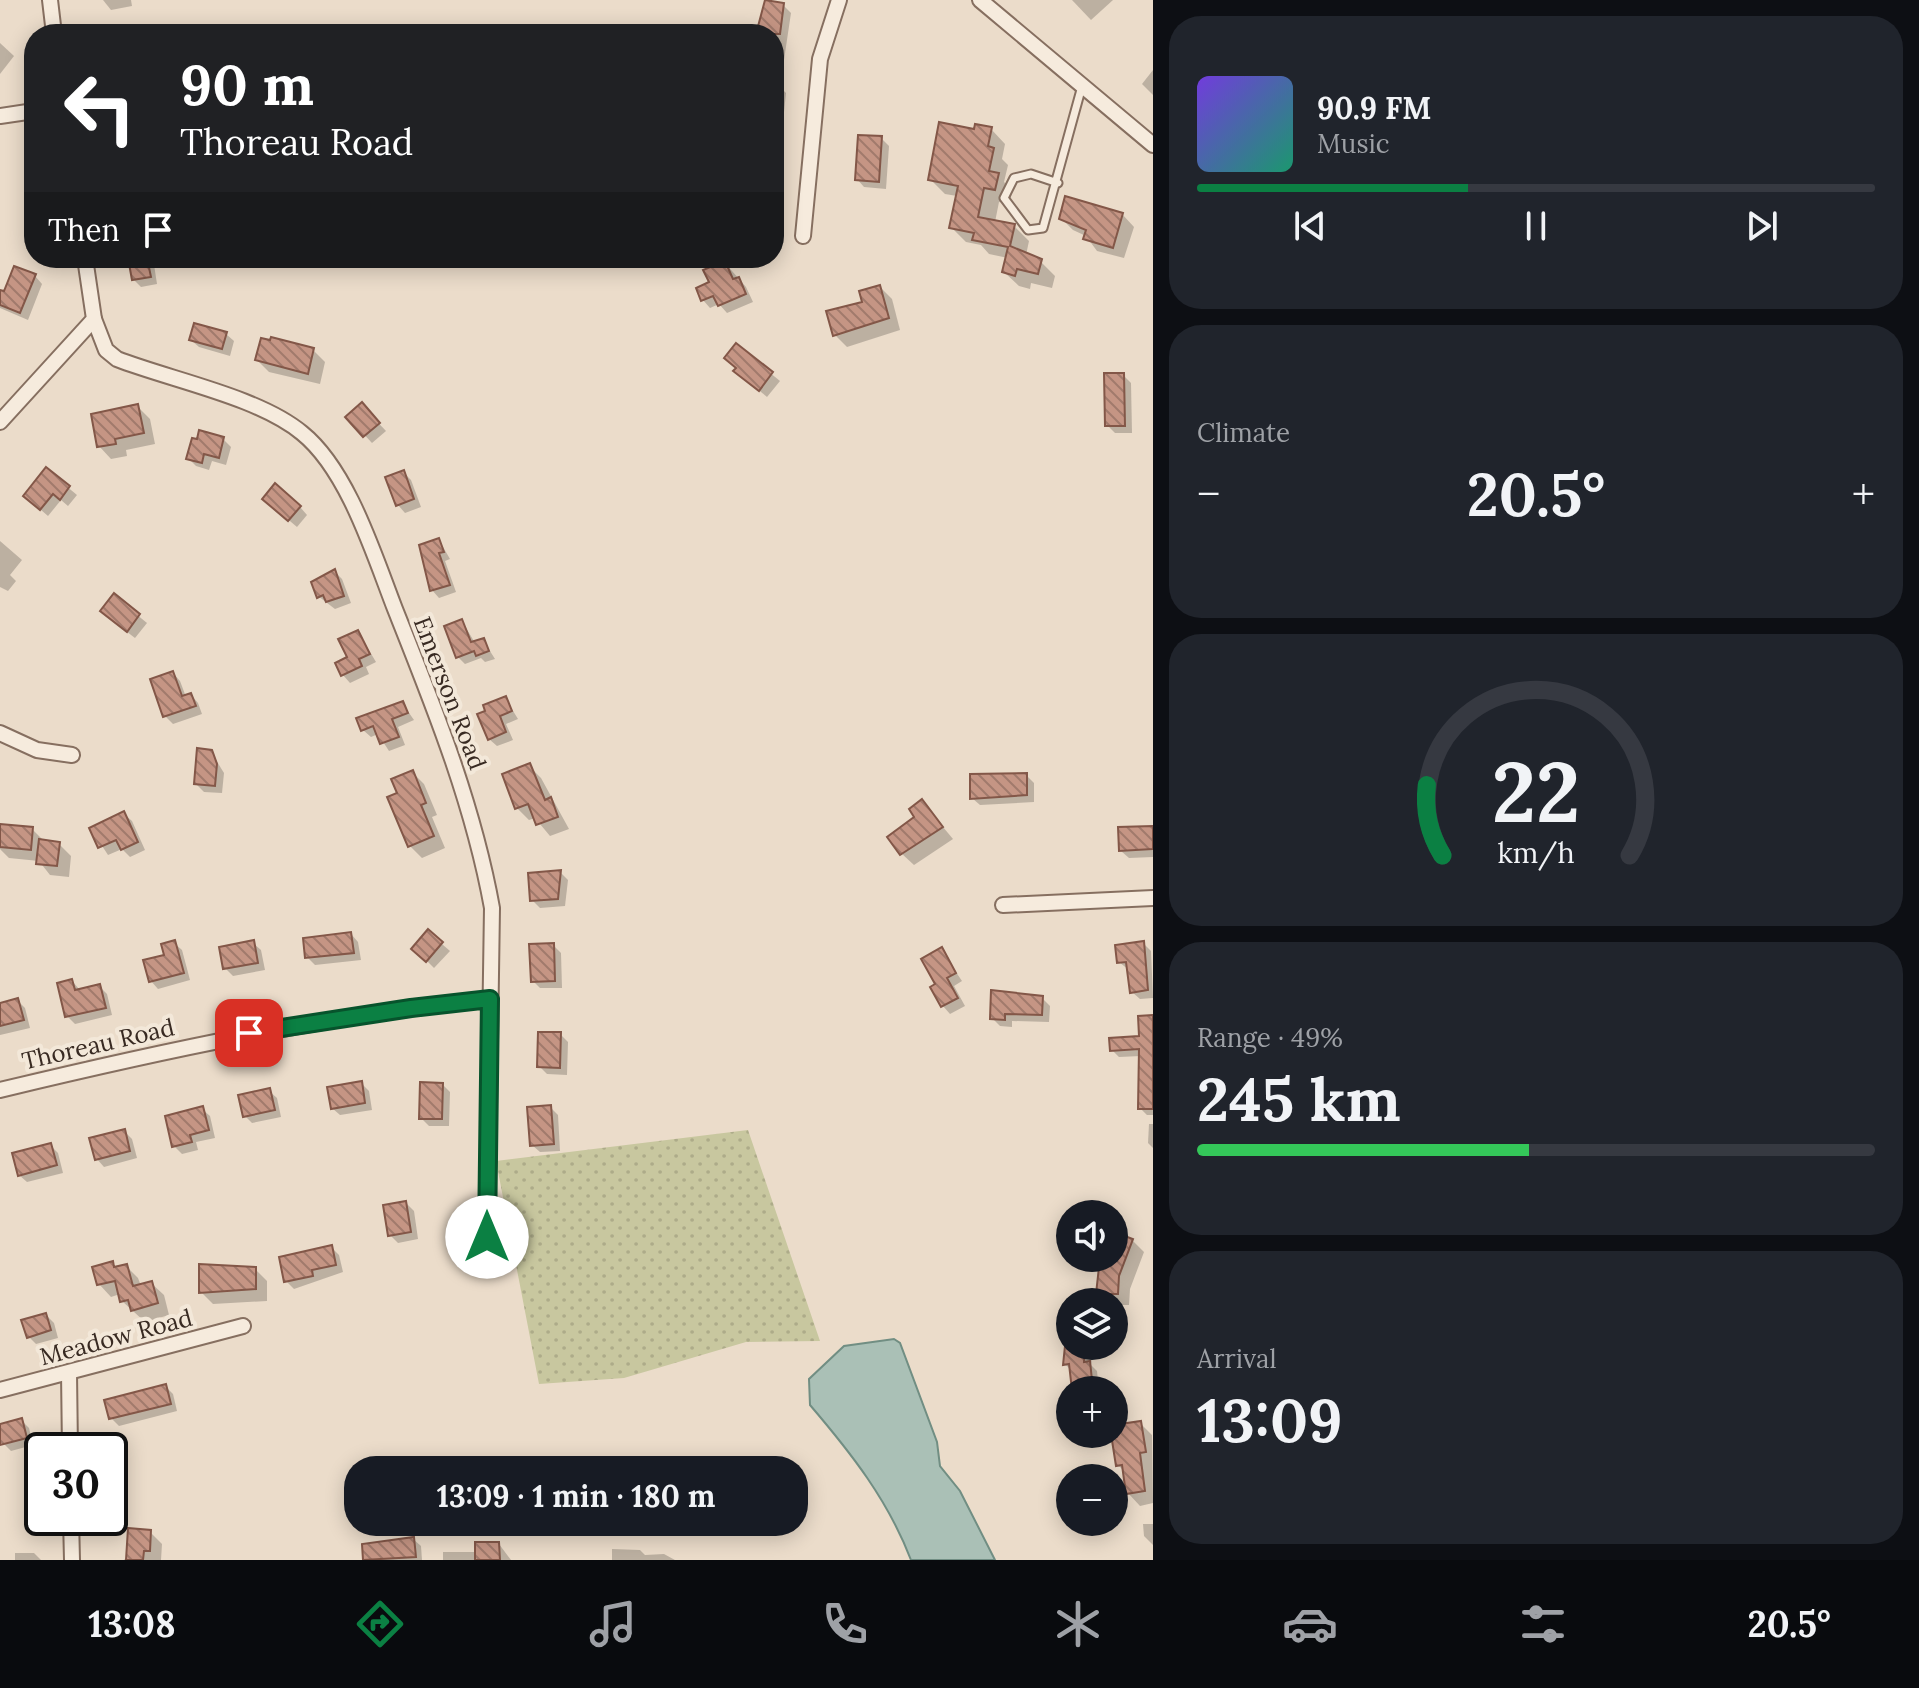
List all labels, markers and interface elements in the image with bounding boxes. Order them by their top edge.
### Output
text: 90 m [180,49,314,120]
icon: left [48,56,152,160]
text: 90.9 FM [1317,89,1431,127]
text: Thoreau Road [180,119,413,165]
text: Music [1317,127,1390,160]
icon: previous [1288,204,1332,248]
icon: pause [1514,204,1558,248]
icon: next [1740,204,1784,248]
icon: arrive [136,208,180,252]
text: Then [48,211,120,249]
text: Climate [1197,416,1290,449]
text: 20.5° [1467,456,1605,532]
text: − [1197,466,1220,522]
text: + [1852,466,1875,522]
street label: Emerson Road [407,612,493,774]
text: 22 [1492,738,1580,845]
text: km/h [1497,834,1575,871]
pin [215,999,283,1067]
street label: Thoreau Road [19,1011,177,1077]
icon: arrive [227,1011,271,1055]
text: Range · 49% [1197,1021,1343,1054]
text: 245 km [1197,1061,1401,1137]
position arrow [445,1195,529,1279]
map controls [1056,1200,1128,1536]
button: sound [1056,1200,1128,1272]
button: layers [1056,1288,1128,1360]
street label: Meadow Road [36,1302,196,1372]
text: Arrival [1197,1342,1276,1375]
button: + [1056,1376,1128,1448]
text: 13:09 [1197,1382,1343,1458]
speed limit sign: 30 [24,1432,128,1536]
button: − [1056,1464,1128,1536]
text: 13:09 · 1 min · 180 m [437,1477,715,1515]
icon: directions [352,1596,408,1652]
icon: music [585,1596,641,1652]
icon: phone [817,1596,873,1652]
icon: climate [1050,1596,1106,1652]
icon: car [1282,1596,1338,1652]
icon: filters [1515,1596,1571,1652]
text: 13:08 [88,1601,176,1647]
text: 20.5° [1748,1601,1831,1647]

